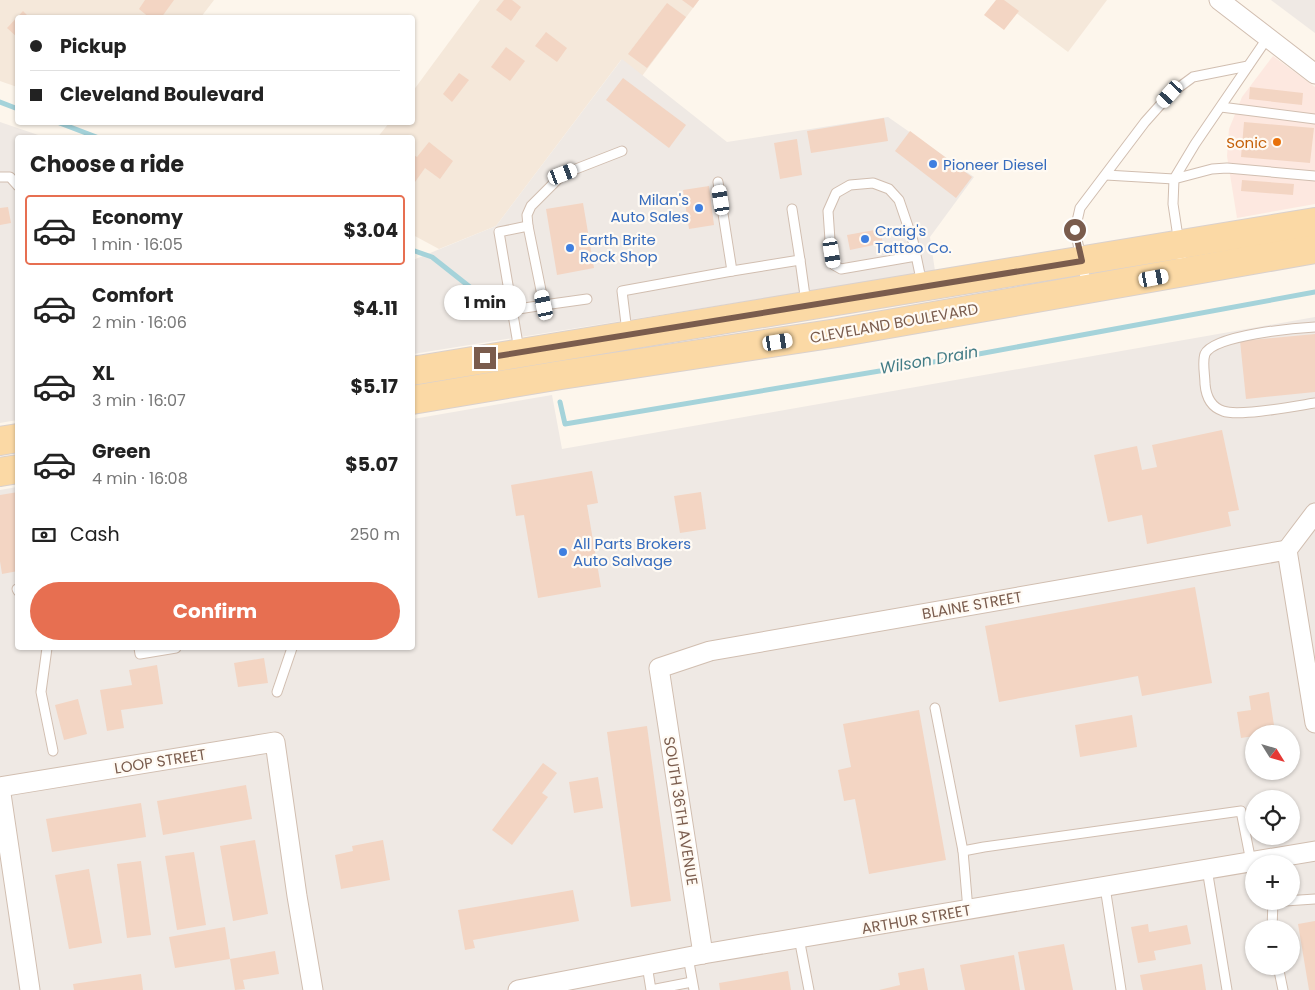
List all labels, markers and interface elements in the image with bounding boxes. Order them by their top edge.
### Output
text: Pickup [60,33,126,60]
car [1154,78,1185,110]
text: Cleveland Boulevard [60,81,264,108]
place label: Sonic [1226,132,1267,153]
marker: Sonic [1271,136,1283,148]
text: Choose a ride [30,149,184,180]
place label: Pioneer Diesel [943,154,1047,175]
marker: Pioneer Diesel [927,158,939,170]
car [546,162,579,186]
car [711,184,730,216]
place label: Milan's Auto Sales [610,189,689,227]
marker: Milan's Auto Sales [693,202,705,214]
text: Economy [92,204,183,231]
icon: car [32,208,77,253]
text: $3.04 [343,217,398,244]
route start [1064,219,1086,241]
place label: Craig's Tattoo Co. [875,220,952,258]
place label: Earth Brite Rock Shop [580,229,658,267]
text: 1 min · 16:05 [92,233,183,256]
marker: Craig's Tattoo Co. [859,233,871,245]
car [822,237,841,269]
marker: Earth Brite Rock Shop [564,242,576,254]
car [1137,268,1170,288]
text: Comfort [92,282,174,309]
icon: car [32,286,77,331]
callout: 1 min [444,286,526,320]
car [533,289,554,321]
text: 1 min [464,291,506,314]
text: $4.11 [353,295,398,322]
street label: CLEVELAND BOULEVARD [808,298,980,348]
text: 2 min · 16:06 [92,311,187,334]
car [762,332,793,352]
water label: Wilson Drain [878,340,980,380]
route end [474,347,496,369]
text: XL [92,360,115,387]
icon: car [32,364,77,409]
text: $5.17 [350,373,398,400]
text: 3 min · 16:07 [92,389,186,412]
text: Green [92,438,151,465]
icon: car [32,442,77,487]
text: $5.07 [345,451,398,478]
text: 4 min · 16:08 [92,467,188,490]
icon: cash [30,521,58,549]
text: Cash [70,521,120,548]
text: 250 m [350,523,400,546]
place label: All Parts Brokers Auto Salvage [573,533,691,571]
marker: All Parts Brokers Auto Salvage [557,546,569,558]
button: Confirm [30,582,400,640]
street label: BLAINE STREET [920,586,1024,624]
north arrow [1245,725,1300,780]
map controls [1245,725,1300,975]
street label: SOUTH 36TH AVENUE [659,735,703,887]
street label: LOOP STREET [113,743,207,779]
button: locate [1245,790,1300,845]
button: + [1245,855,1300,910]
street label: ARTHUR STREET [860,899,972,939]
button: − [1245,920,1300,975]

